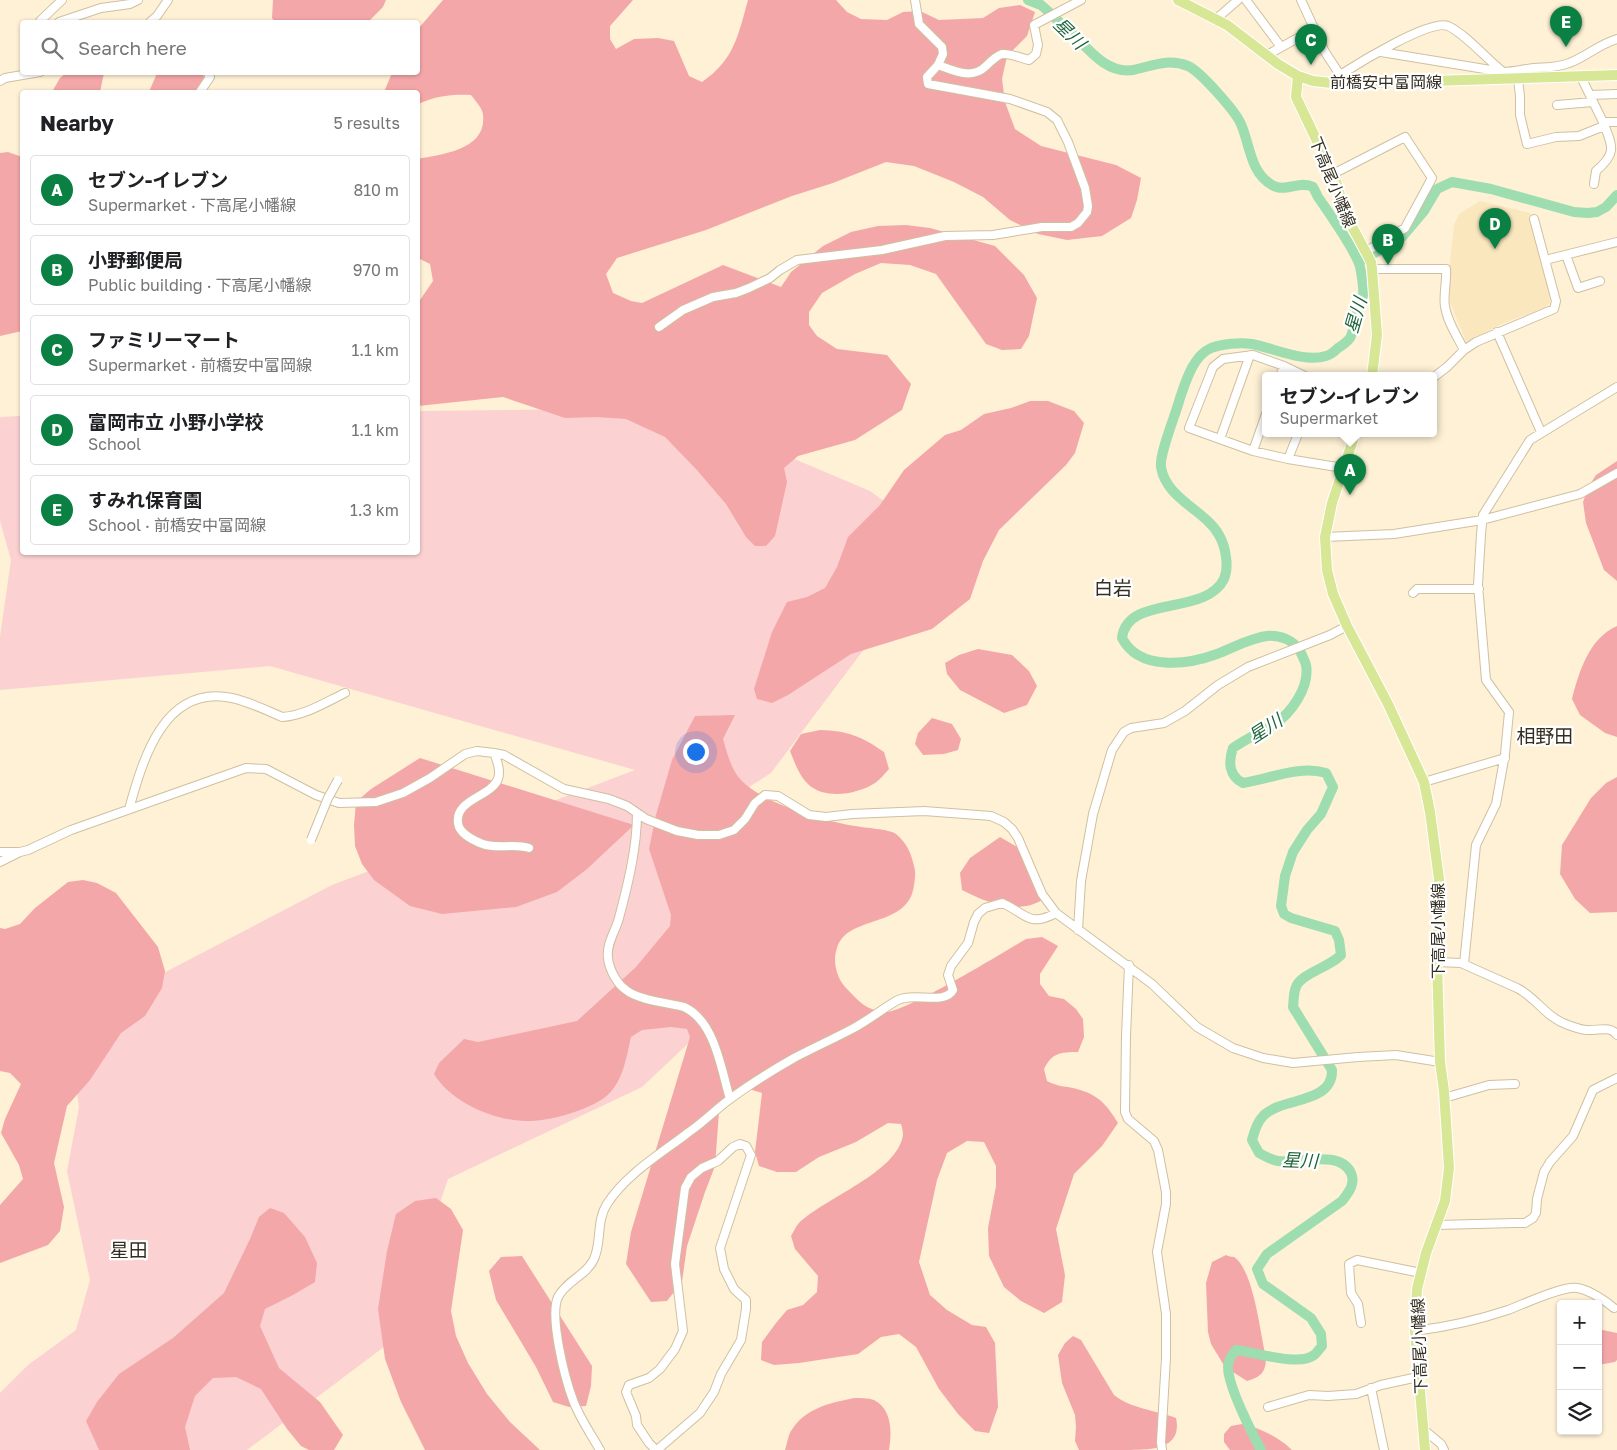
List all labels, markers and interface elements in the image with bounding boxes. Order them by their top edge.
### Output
pin: E [1550,6,1582,47]
water label: 星川 [1049,13,1092,55]
search box [20,20,420,75]
pin: C [1295,24,1327,65]
icon: search [38,34,66,62]
text: Search here [78,36,187,59]
street label: 前橋安中富岡線 [1330,72,1442,92]
text: Nearby [40,110,114,136]
text: 5 results [334,113,400,133]
street label: 下高尾小幡線 [1306,134,1360,230]
text: セブン-イレブン [88,168,228,191]
text: A [51,180,63,200]
text: 810 m [353,180,399,200]
text: Supermarket · 下高尾小幡線 [88,195,296,215]
pin: D [1479,208,1511,249]
pin: B [1372,224,1404,265]
text: 小野郵便局 [88,248,183,271]
text: B [51,260,63,280]
text: 970 m [353,260,399,280]
text: Public building · 下高尾小幡線 [88,275,312,295]
water label: 星川 [1339,293,1371,335]
text: ファミリーマート [88,328,240,351]
text: C [51,340,63,360]
text: 1.1 km [351,340,399,360]
text: Supermarket · 前橋安中富岡線 [88,355,312,375]
popup [1262,372,1437,437]
text: セブン-イレブン [1279,384,1420,407]
text: Supermarket [1279,408,1379,428]
text: 富岡市立 小野小学校 [88,410,264,433]
text: D [51,420,63,440]
text: 1.1 km [351,420,399,440]
text: School [88,434,141,454]
pin: A [1334,454,1366,495]
text: すみれ保育園 [88,488,202,511]
text: E [52,500,62,520]
text: 1.3 km [350,500,399,520]
text: School · 前橋安中富岡線 [88,515,266,535]
district label: 白岩 [1094,576,1132,599]
water label: 星川 [1244,708,1288,747]
district label: 相野田 [1516,724,1574,747]
your location [683,739,709,765]
street label: 下高尾小幡線 [1428,883,1448,979]
water label: 星川 [1282,1148,1320,1172]
district label: 星田 [110,1238,148,1261]
street label: 下高尾小幡線 [1407,1298,1431,1394]
map controls [1557,1300,1602,1435]
button: + [1557,1300,1602,1345]
button: − [1557,1345,1602,1390]
button: layers [1557,1390,1602,1435]

